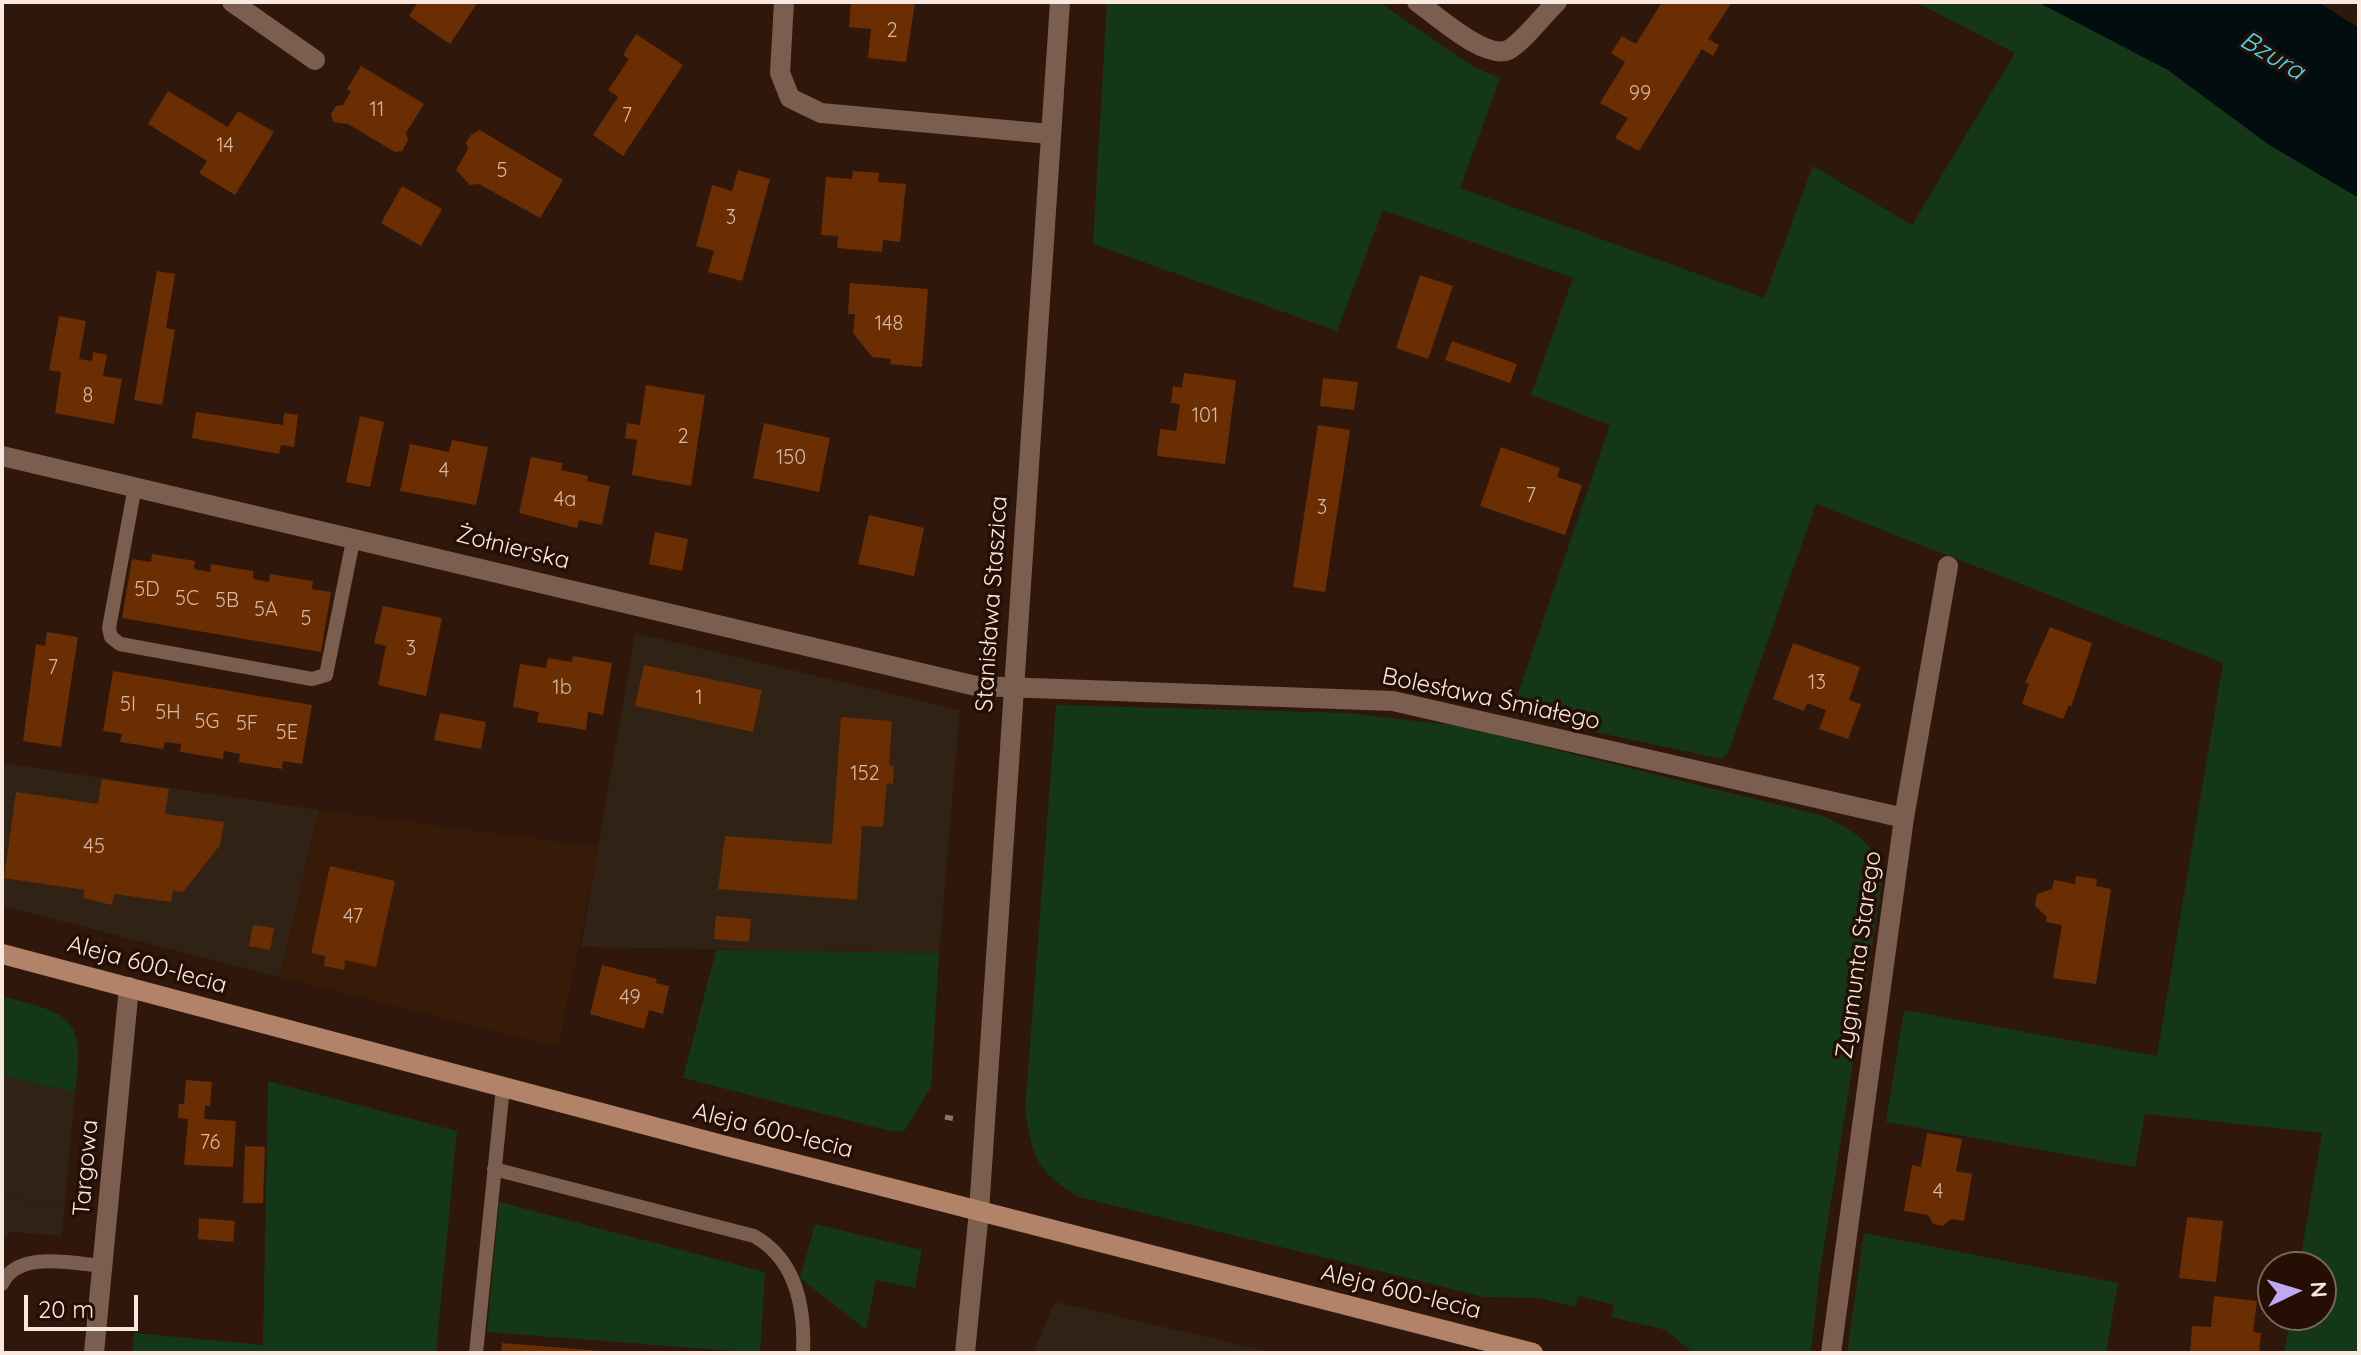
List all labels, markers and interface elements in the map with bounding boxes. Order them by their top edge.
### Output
house number: 2 [886,19,898,43]
water label: Bzura [2234,25,2310,87]
house number: 99 [1629,82,1651,106]
house number: 11 [370,98,384,122]
house number: 7 [622,104,632,128]
house number: 14 [216,134,234,158]
house number: 5 [497,159,507,183]
house number: 3 [726,206,736,230]
house number: 148 [875,312,903,336]
house number: 8 [83,384,93,408]
house number: 101 [1192,404,1218,428]
house number: 2 [677,425,689,449]
house number: 150 [776,446,806,470]
house number: 4 [439,459,449,483]
house number: 7 [1526,484,1536,508]
house number: 4a [554,488,576,512]
street label: Stanisława Staszica [970,495,1014,713]
house number: 3 [1317,496,1327,520]
street label: Żołnierska [453,520,573,576]
house number: 5D [134,578,160,602]
house number: 5C [175,587,199,611]
house number: 5B [215,589,239,613]
house number: 5A [254,598,278,622]
house number: 5 [301,607,311,631]
house number: 3 [406,637,416,661]
house number: 7 [48,656,58,680]
street label: Bolesława Śmiałego [1379,662,1603,736]
house number: 13 [1808,671,1826,695]
house number: 1b [552,676,572,700]
house number: 1 [695,686,703,710]
house number: 5I [120,693,136,717]
house number: 5H [155,701,181,725]
house number: 5G [195,710,219,734]
house number: 5F [236,712,258,736]
house number: 5E [276,721,298,745]
house number: 152 [850,762,880,786]
house number: 45 [83,835,105,859]
street label: Zygmunta Starego [1830,849,1888,1061]
house number: 47 [343,905,363,929]
street label: Aleja 600-lecia [64,930,230,1000]
house number: 49 [619,986,641,1010]
street label: Aleja 600-lecia [690,1097,856,1165]
street label: Targowa [67,1118,105,1218]
house number: 76 [200,1131,220,1155]
house number: 4 [1933,1180,1943,1204]
north arrow [2257,1251,2337,1331]
street label: Aleja 600-lecia [1318,1258,1484,1326]
scale bar [28,1279,142,1329]
text: N [2304,1280,2333,1299]
text: 20 m [38,1294,94,1324]

